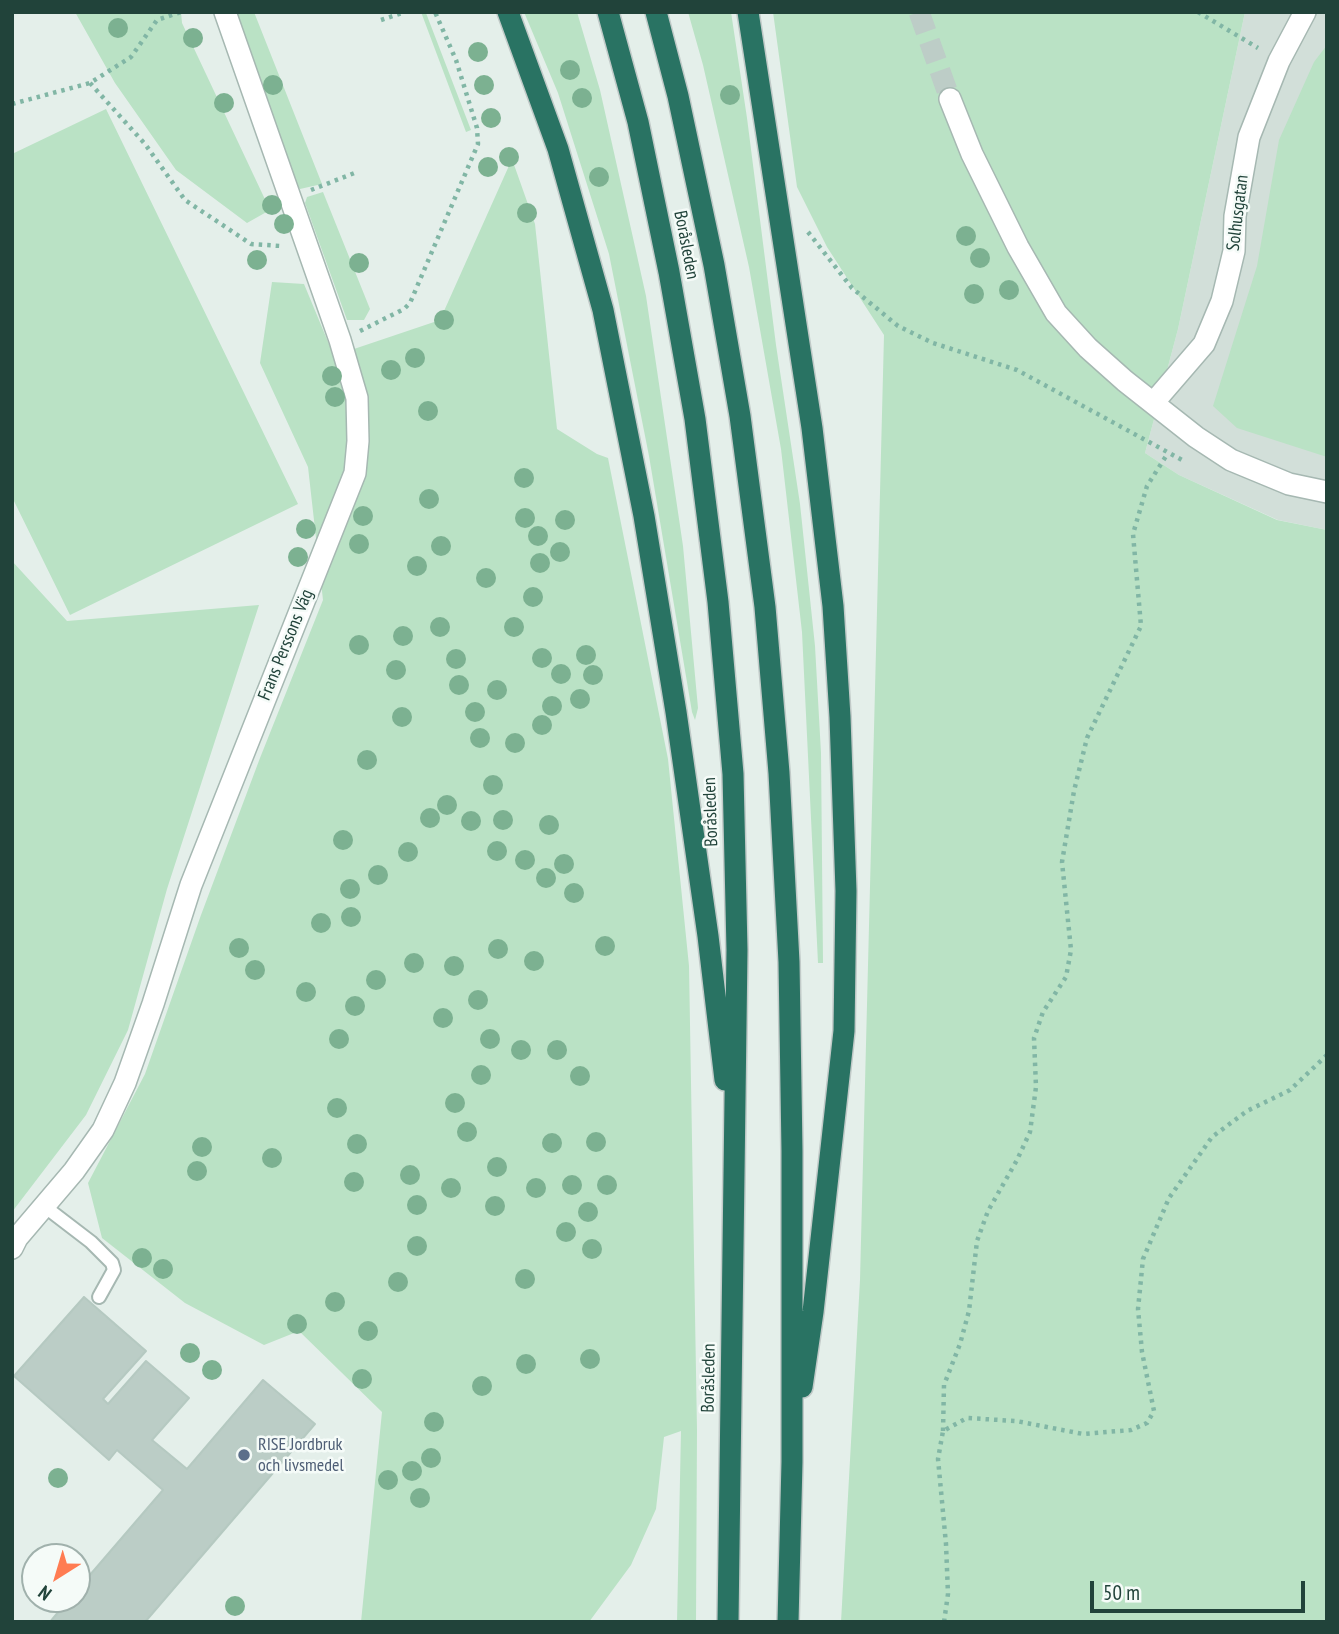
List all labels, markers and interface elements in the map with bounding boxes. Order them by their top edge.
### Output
street label: Solhusgatan [1223,174,1253,252]
street label: Boråsleden [669,209,703,281]
street label: Frans Perssons Väg [254,586,318,704]
street label: Boråsleden [699,777,723,847]
street label: Boråsleden [698,1343,720,1413]
place label: RISE Jordbruk och livsmedel [258,1434,344,1476]
marker: RISE Jordbruk och livsmedel [236,1447,252,1463]
north arrow [21,1543,91,1613]
scale bar [1094,1568,1309,1612]
text: 50 m [1103,1579,1140,1606]
text: N [33,1581,56,1606]

